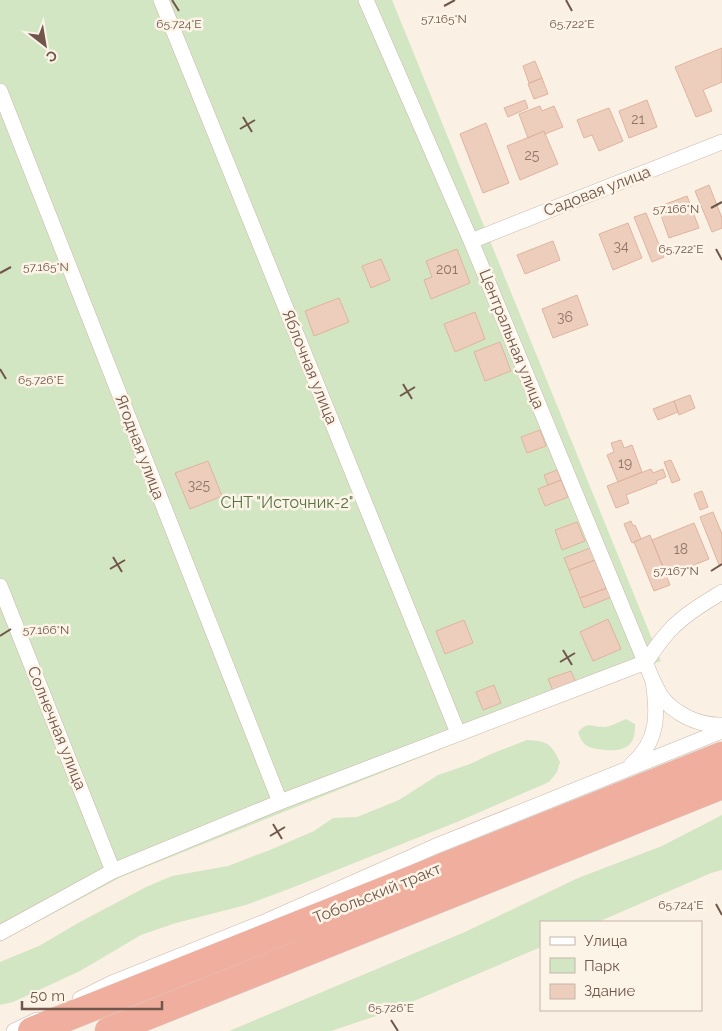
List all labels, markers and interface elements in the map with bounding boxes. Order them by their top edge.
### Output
text: 57.165°N [421,12,467,26]
text: 65.724°E [156,17,202,31]
text: 65.722°E [549,17,595,31]
north arrow [20,20,70,70]
text: С [43,47,60,66]
house number: 21 [631,111,645,127]
house number: 25 [525,147,540,163]
street label: Садовая улица [541,162,653,220]
text: 57.166°N [653,202,699,216]
house number: 34 [613,238,629,254]
text: 65.722°E [658,242,704,256]
text: 57.165°N [23,260,69,274]
house number: 201 [436,261,458,277]
street label: Центральная улица [475,266,549,412]
street label: Яблочная улица [278,307,342,427]
house number: 36 [557,309,573,325]
text: 65.726°E [18,373,64,387]
street label: Ягодная улица [111,392,169,502]
house number: 19 [618,455,632,471]
house number: 325 [188,477,211,493]
park label: СНТ "Источник-2" [221,493,353,512]
house number: 18 [674,541,688,557]
text: 57.167°N [653,564,699,578]
text: 57.166°N [23,623,69,637]
street label: Солнечная улица [23,663,91,793]
street label: Тобольский тракт [310,859,444,927]
text: 65.724°E [658,898,704,912]
legend [540,921,702,1011]
text: Улица [584,932,628,950]
text: Парк [584,957,620,975]
scale bar [22,978,162,1010]
text: Здание [584,982,636,1000]
text: 50 m [30,987,65,1005]
text: 65.726°E [368,1001,414,1015]

